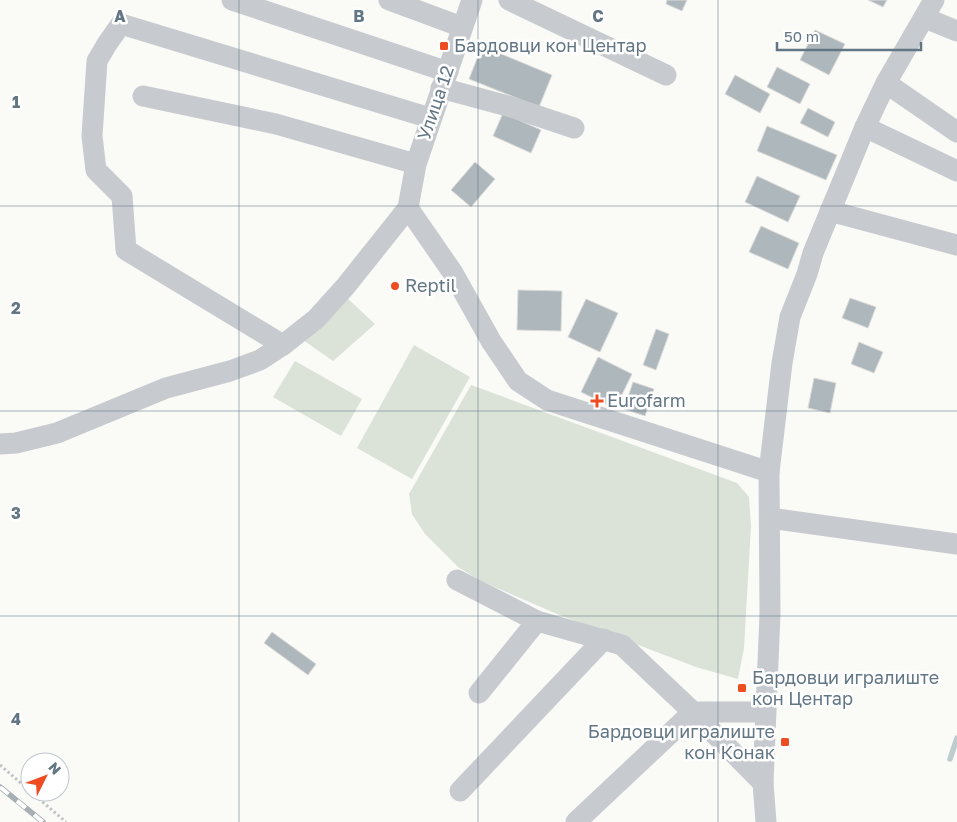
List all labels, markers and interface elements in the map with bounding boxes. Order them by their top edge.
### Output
text: A [114,6,126,26]
text: B [353,6,365,26]
text: C [592,6,604,26]
scale bar [777,20,921,52]
text: 50 m [784,27,819,45]
place label: Бардовци кон Центар [454,34,647,56]
marker: Бардовци кон Центар [438,40,450,52]
street label: Улица 12 [412,63,458,143]
text: 1 [12,92,20,112]
place label: Reptil [405,274,457,296]
marker: Reptil [389,280,401,292]
text: 2 [11,298,21,318]
place label: Eurofarm [607,389,686,411]
marker: Eurofarm [591,395,603,407]
text: 3 [11,503,21,523]
place label: Бардовци игралиште кон Центар [752,666,939,709]
marker: Бардовци игралиште кон Центар [736,682,748,694]
text: 4 [11,709,21,729]
place label: Бардовци игралиште кон Конак [588,720,775,763]
marker: Бардовци игралиште кон Конак [779,736,791,748]
north arrow [20,752,70,802]
text: N [45,758,65,778]

